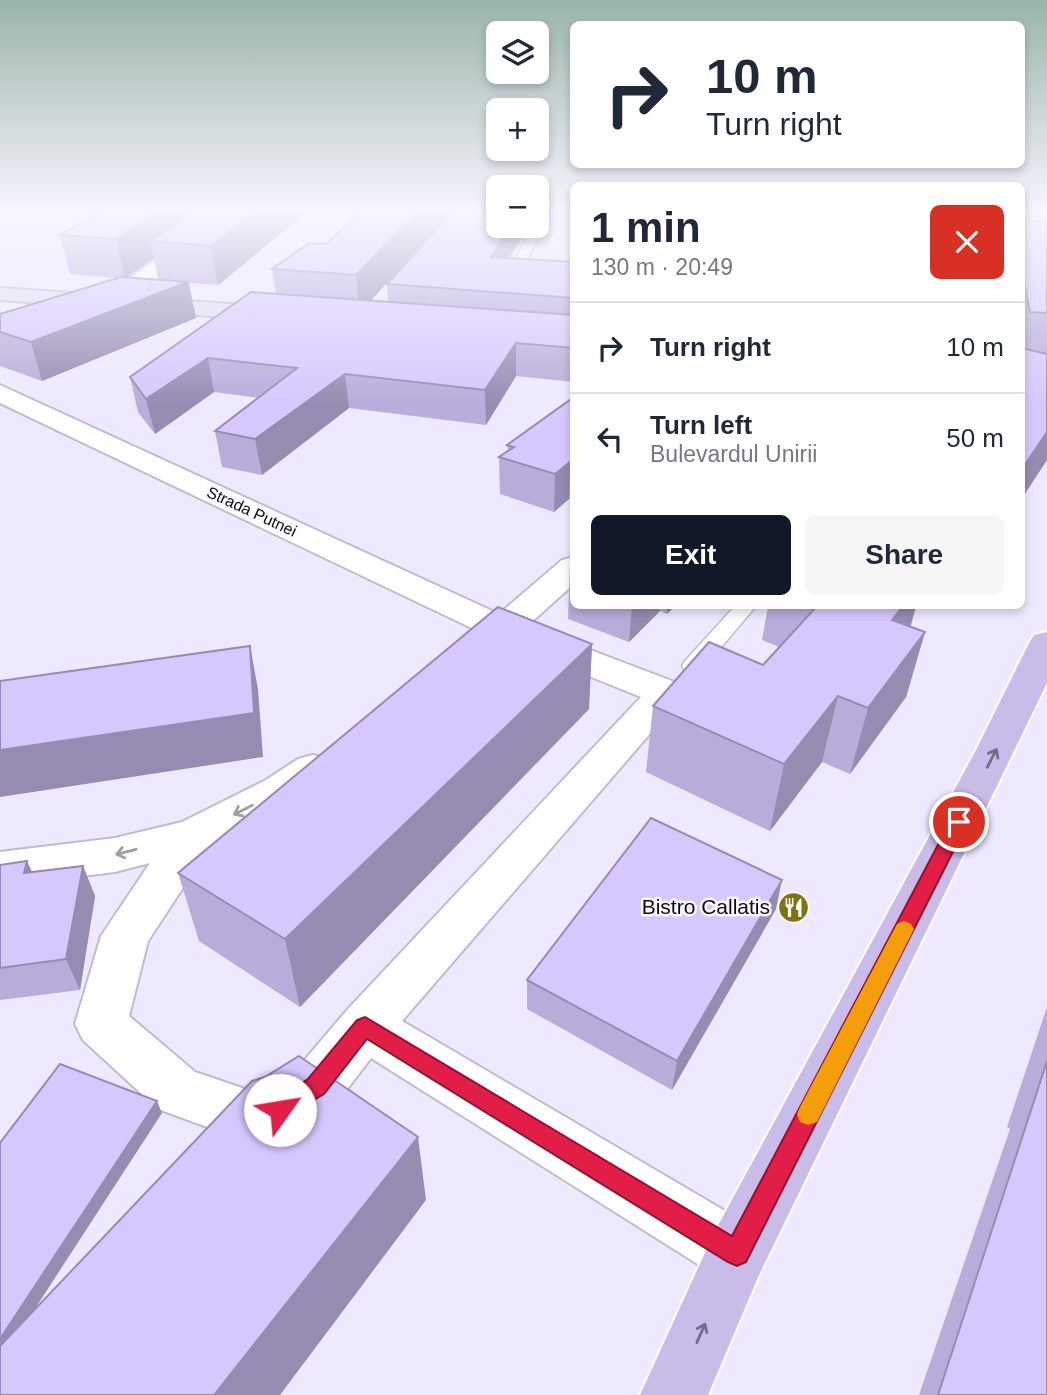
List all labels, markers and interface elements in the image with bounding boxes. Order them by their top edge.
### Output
map controls [486,21,549,238]
button: layers [486,21,549,84]
icon: right [591,49,682,140]
text: 10 m [706,49,818,103]
button: + [486,98,549,161]
text: Turn right [706,106,842,142]
button: − [486,175,549,238]
text: 1 min [591,204,701,251]
button: close [930,205,1004,279]
text: 130 m · 20:49 [591,254,733,280]
icon: right [591,329,629,367]
text: Turn right [650,332,771,362]
text: 10 m [946,332,1004,362]
text: Turn left [650,410,752,440]
icon: left [591,420,629,458]
text: 50 m [946,423,1004,453]
text: Bulevardul Unirii [650,441,817,467]
street label: Strada Putnei [204,483,299,540]
button: Exit [591,515,791,595]
button: Share [805,515,1004,595]
one-way arrow [985,748,999,769]
pin [929,792,989,852]
icon: arrive [940,803,978,841]
one-way arrow [234,804,254,818]
one-way arrow [116,846,138,859]
restaurant icon: Bistro Callatis [776,890,810,924]
place label: Bistro Callatis [642,895,770,918]
position arrow [243,1073,317,1147]
one-way arrow [695,1323,708,1344]

